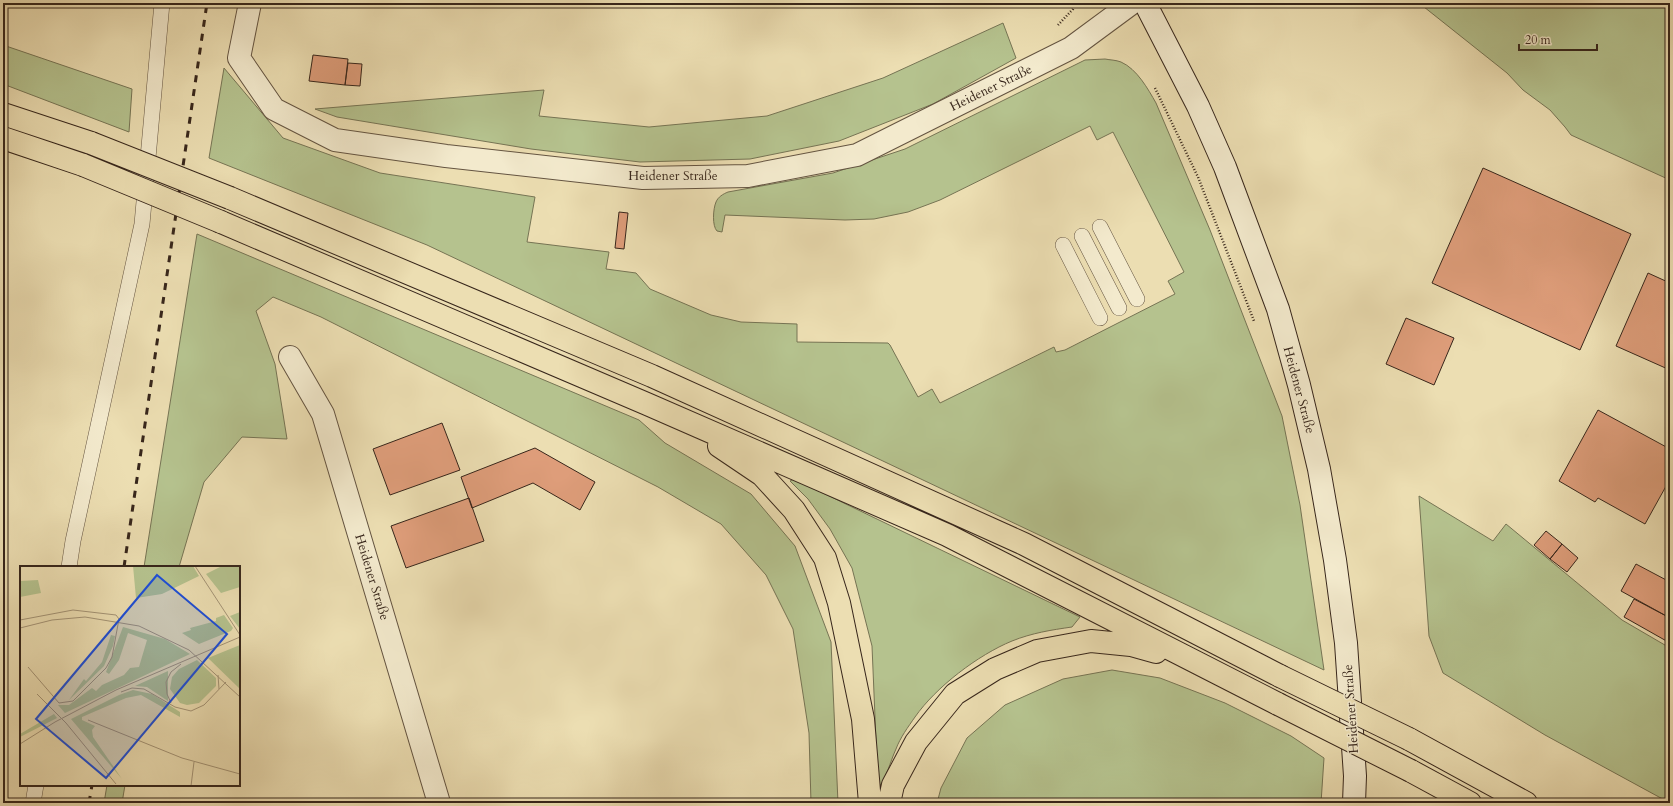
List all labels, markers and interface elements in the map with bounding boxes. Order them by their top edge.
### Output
scale bar [1519,26,1597,52]
text: 20 m [1525,32,1552,48]
street label: Heidener Straße [947,60,1035,116]
street label: Heidener Straße [628,167,718,185]
street label: Heidener Straße [1279,344,1319,436]
street label: Heidener Straße [350,532,394,622]
inset map [20,566,240,786]
street label: Heidener Straße [1339,664,1363,754]

